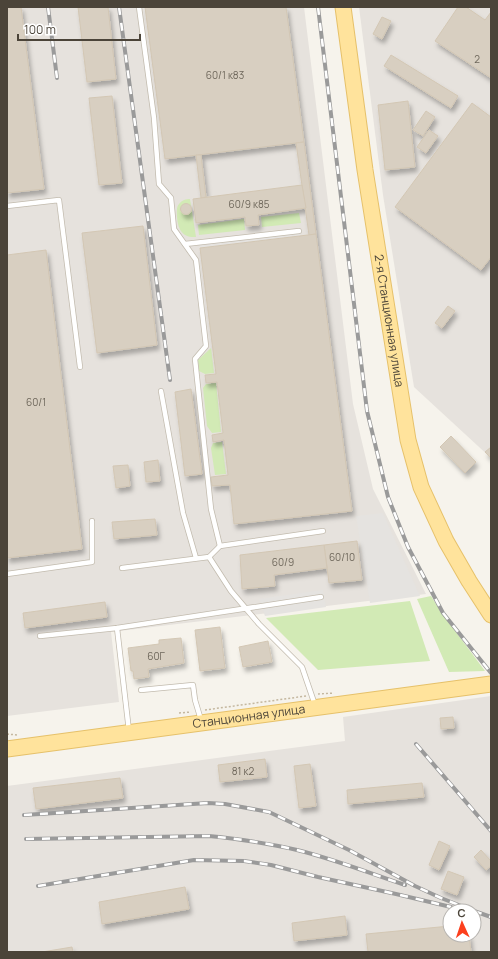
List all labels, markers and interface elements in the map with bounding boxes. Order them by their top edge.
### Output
scale bar [18,16,140,42]
text: 100 m [24,21,56,38]
house number: 2 [474,52,480,66]
house number: 60/1 к83 [206,68,244,82]
house number: 60/9 к85 [229,197,270,211]
street label: 2-я Станционная улица [371,253,408,388]
house number: 60/1 [26,395,46,409]
house number: 60/10 [329,550,355,564]
house number: 60/9 [272,555,294,569]
house number: 60Г [147,649,166,663]
street label: Станционная улица [191,700,306,732]
house number: 81 к2 [232,764,254,778]
north arrow [442,903,482,943]
text: С [457,905,466,920]

